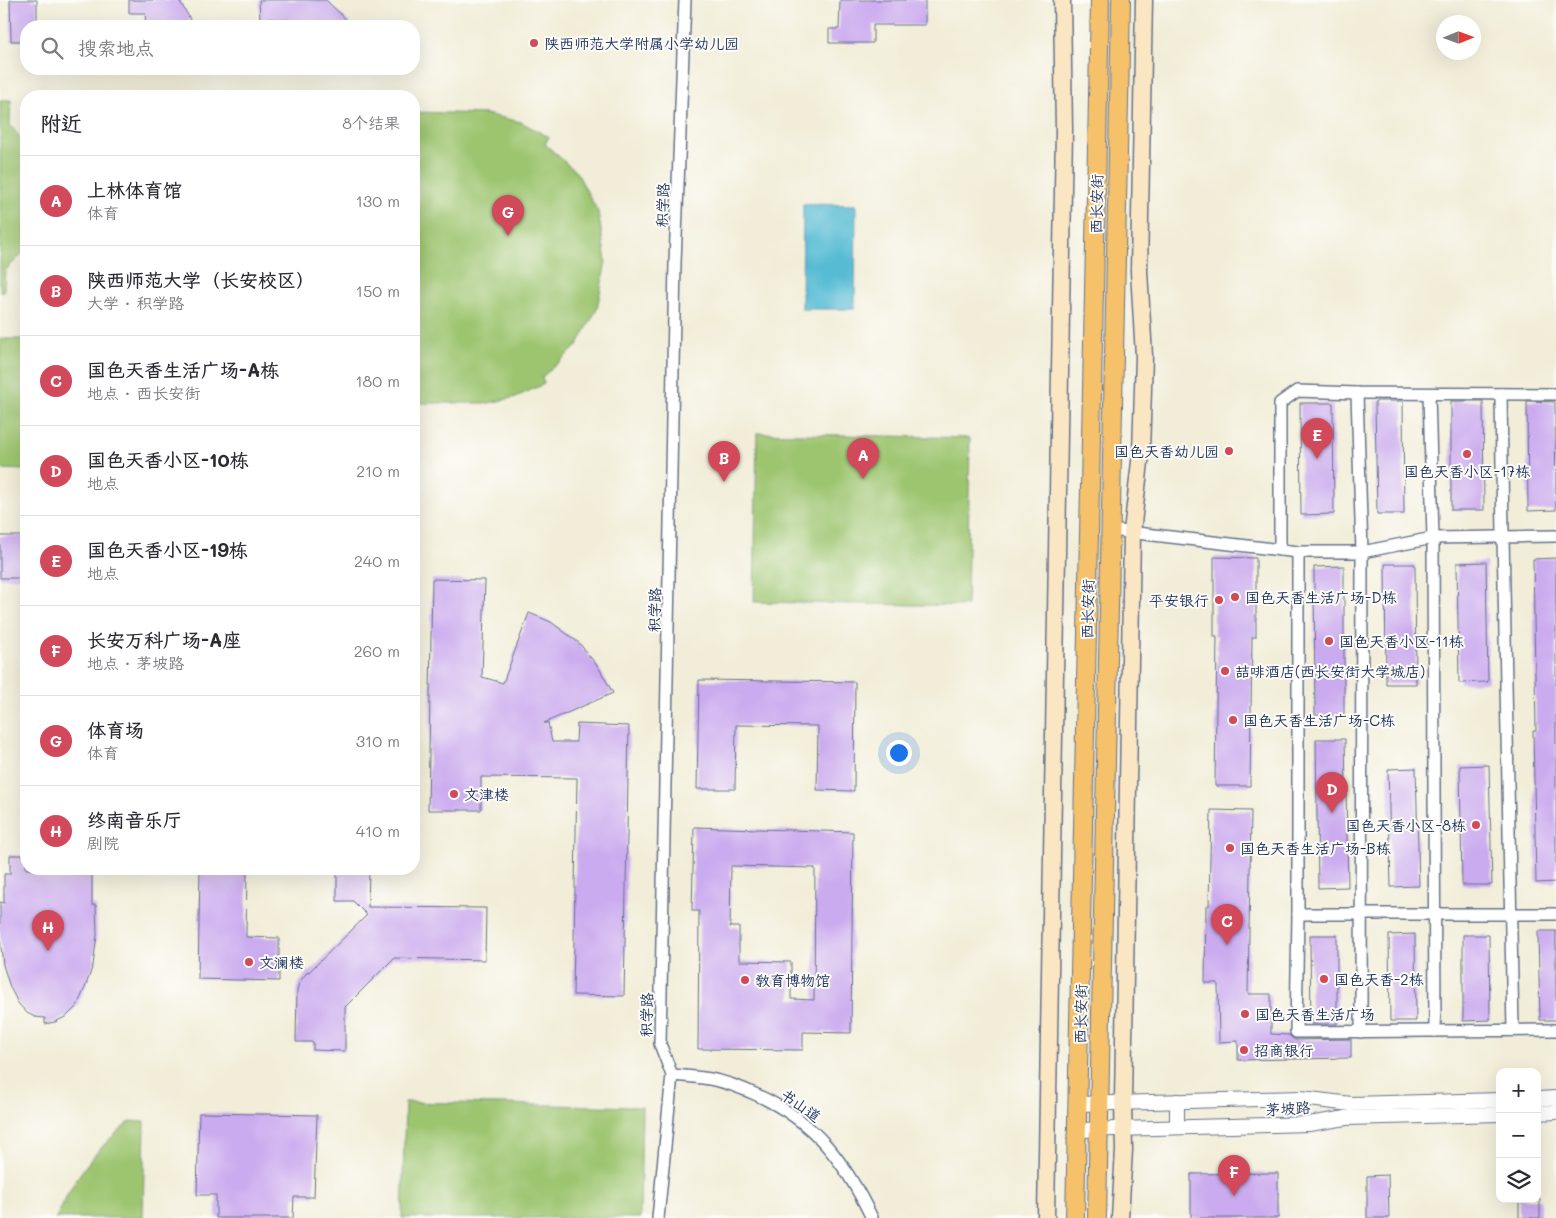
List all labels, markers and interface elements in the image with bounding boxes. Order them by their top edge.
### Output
north arrow [1436,15,1481,60]
search box [20,20,420,75]
place label: 陕西师范大学附属小学幼儿园 [544,33,739,53]
icon: search [38,34,66,62]
text: 搜索地点 [78,35,154,60]
marker: 陕西师范大学附属小学幼儿园 [528,37,540,49]
text: 附近 [40,109,82,136]
text: 8个结果 [342,112,400,133]
street label: 西长安街 [1085,174,1107,234]
text: 上林体育馆 [87,177,182,202]
street label: 积学路 [651,182,673,228]
text: A [50,190,62,211]
text: 130 m [356,190,400,211]
pin: G [492,195,524,236]
text: 体育 [87,202,119,223]
text: 陕西师范大学（长安校区） [87,267,315,292]
text: B [51,280,61,301]
text: 150 m [356,280,400,301]
text: 大学 · 积学路 [87,292,184,313]
text: 国色天香生活广场-A栋 [87,357,279,382]
text: C [50,370,62,391]
text: 180 m [355,370,400,391]
text: 地点 · 西长安街 [87,382,200,403]
pin: E [1301,418,1333,459]
pin: A [847,438,879,479]
pin: B [708,441,740,482]
place label: 国色天香幼儿园 [1114,441,1219,461]
marker: 国色天香幼儿园 [1223,445,1235,457]
text: 国色天香小区-10栋 [87,447,249,472]
marker: 国色天香小区-17栋 [1461,448,1473,460]
text: D [50,460,62,481]
text: 210 m [356,460,400,481]
place label: 国色天香小区-17栋 [1404,461,1530,481]
text: 地点 [87,472,119,493]
text: 国色天香小区-19栋 [87,537,248,562]
text: E [51,550,61,571]
text: 240 m [354,550,400,571]
text: 地点 [87,562,119,583]
street label: 西长安街 [1076,579,1098,639]
street label: 积学路 [644,587,664,633]
place label: 国色天香生活广场-D栋 [1245,587,1397,607]
place label: 平安银行 [1149,590,1209,610]
marker: 国色天香生活广场-D栋 [1229,591,1241,603]
marker: 平安银行 [1213,594,1225,606]
text: 长安万科广场-A座 [87,627,241,652]
place label: 国色天香小区-11栋 [1339,631,1464,651]
marker: 国色天香小区-11栋 [1323,635,1335,647]
text: F [51,640,61,661]
text: 260 m [354,640,400,661]
text: 地点 · 茅坡路 [87,652,184,673]
place label: 喆啡酒店(西长安街大学城店) [1235,661,1425,681]
marker: 喆啡酒店(西长安街大学城店) [1219,665,1231,677]
place label: 国色天香生活广场-C栋 [1243,710,1395,730]
marker: 国色天香生活广场-C栋 [1227,714,1239,726]
text: 体育场 [87,717,144,742]
text: G [50,730,62,751]
text: 310 m [356,730,400,751]
your location [886,740,912,766]
text: 体育 [87,742,119,763]
pin: D [1316,772,1348,813]
place label: 文津楼 [464,784,509,804]
marker: 文津楼 [448,788,460,800]
text: 终南音乐厅 [87,807,182,832]
place label: 国色天香小区-8栋 [1346,815,1466,835]
marker: 国色天香小区-8栋 [1470,819,1482,831]
text: H [50,820,62,841]
text: 410 m [356,820,400,841]
text: 剧院 [87,832,119,853]
place label: 国色天香生活广场-B栋 [1240,838,1391,858]
marker: 国色天香生活广场-B栋 [1224,842,1236,854]
pin: C [1211,904,1243,945]
pin: H [32,910,64,951]
place label: 文澜楼 [259,952,304,972]
marker: 文澜楼 [243,956,255,968]
place label: 国色天香-2栋 [1334,969,1424,989]
place label: 教育博物馆 [755,970,830,990]
marker: 国色天香-2栋 [1318,973,1330,985]
marker: 教育博物馆 [739,974,751,986]
street label: 西长安街 [1069,984,1091,1044]
street label: 积学路 [636,992,656,1038]
place label: 国色天香生活广场 [1255,1004,1375,1024]
marker: 国色天香生活广场 [1239,1008,1251,1020]
place label: 招商银行 [1254,1040,1314,1060]
marker: 招商银行 [1238,1044,1250,1056]
map controls [1496,1068,1541,1203]
button: + [1496,1068,1541,1113]
street label: 书山道 [777,1084,825,1126]
street label: 茅坡路 [1265,1097,1311,1119]
button: − [1496,1113,1541,1158]
pin: F [1218,1155,1250,1196]
button: layers [1496,1158,1541,1203]

